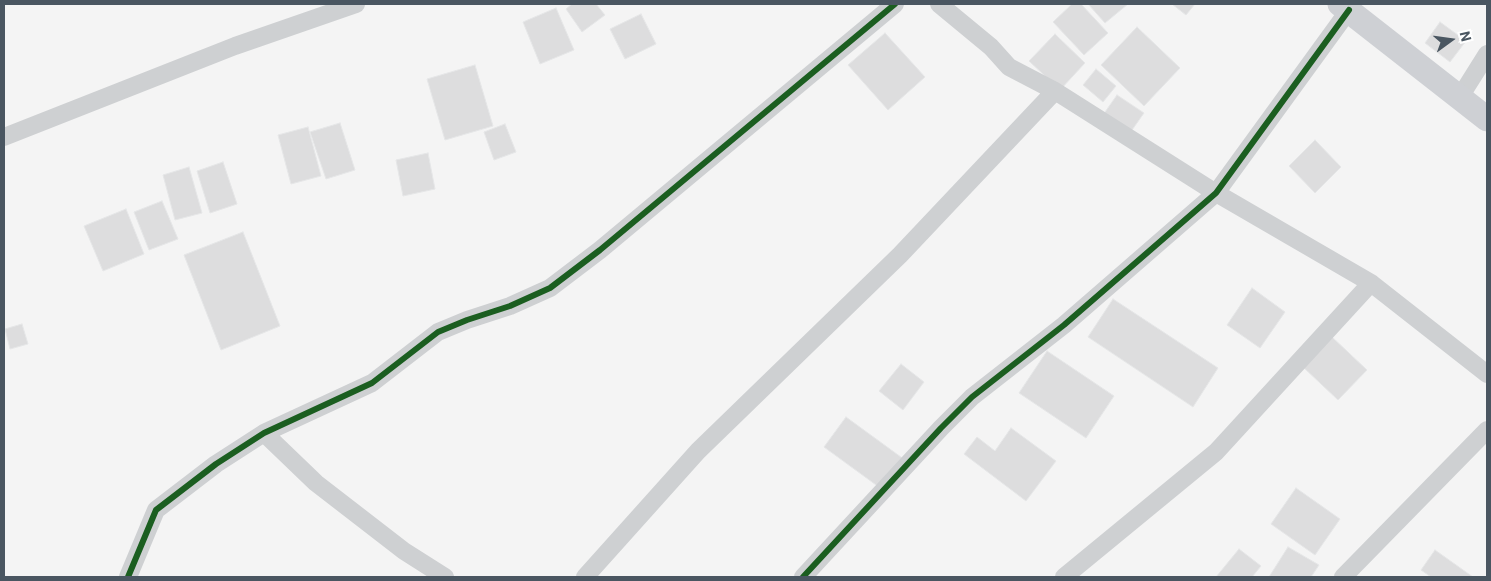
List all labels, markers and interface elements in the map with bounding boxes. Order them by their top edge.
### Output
north arrow [1426,15,1476,65]
text: N [1457,30,1475,43]

